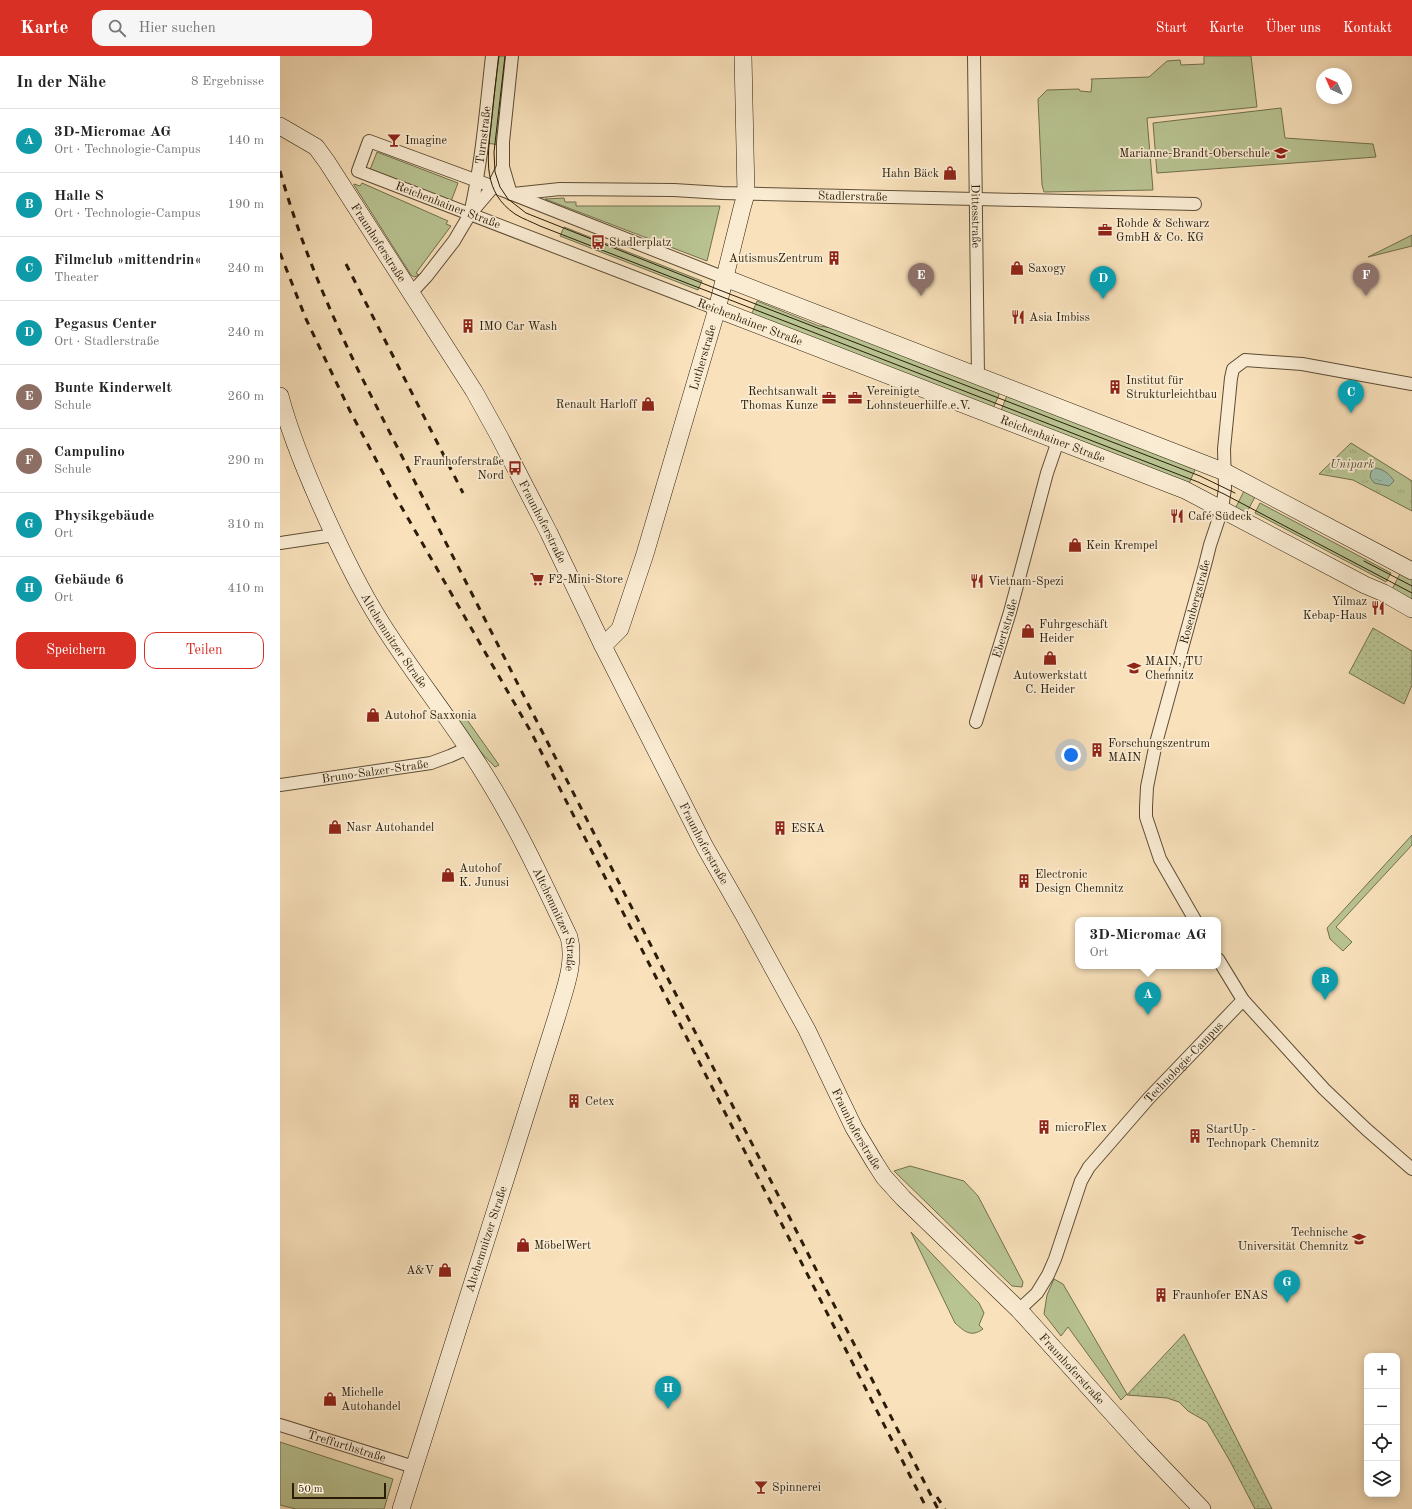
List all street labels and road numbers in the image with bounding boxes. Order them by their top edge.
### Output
street label: Turnstraße [474,105,494,165]
street label: Reichenhainer Straße [393,180,502,232]
street label: Dittesstraße [969,184,981,248]
street label: Stadlerstraße [818,190,888,204]
street label: Fraunhoferstraße [348,202,408,285]
street label: Reichenhainer Straße [695,297,804,349]
street label: Lutherstraße [688,323,719,392]
street label: Reichenhainer Straße [998,414,1107,466]
street label: Fraunhoferstraße [516,479,568,566]
street label: Rosenbergstraße [1179,558,1213,646]
street label: Altchemnitzer Straße [358,592,429,691]
street label: Ebertstraße [991,597,1020,660]
street label: Bruno-Salzer-Straße [321,758,430,786]
street label: Fraunhoferstraße [677,801,730,887]
street label: Altchemnitzer Straße [530,866,576,973]
street label: Technologie-Campus [1143,1020,1226,1106]
street label: Fraunhoferstraße [829,1087,883,1173]
street label: Altchemnitzer Straße [464,1184,510,1294]
street label: Fraunhoferstraße [1036,1332,1107,1407]
street label: Treffurthstraße [306,1429,387,1465]

